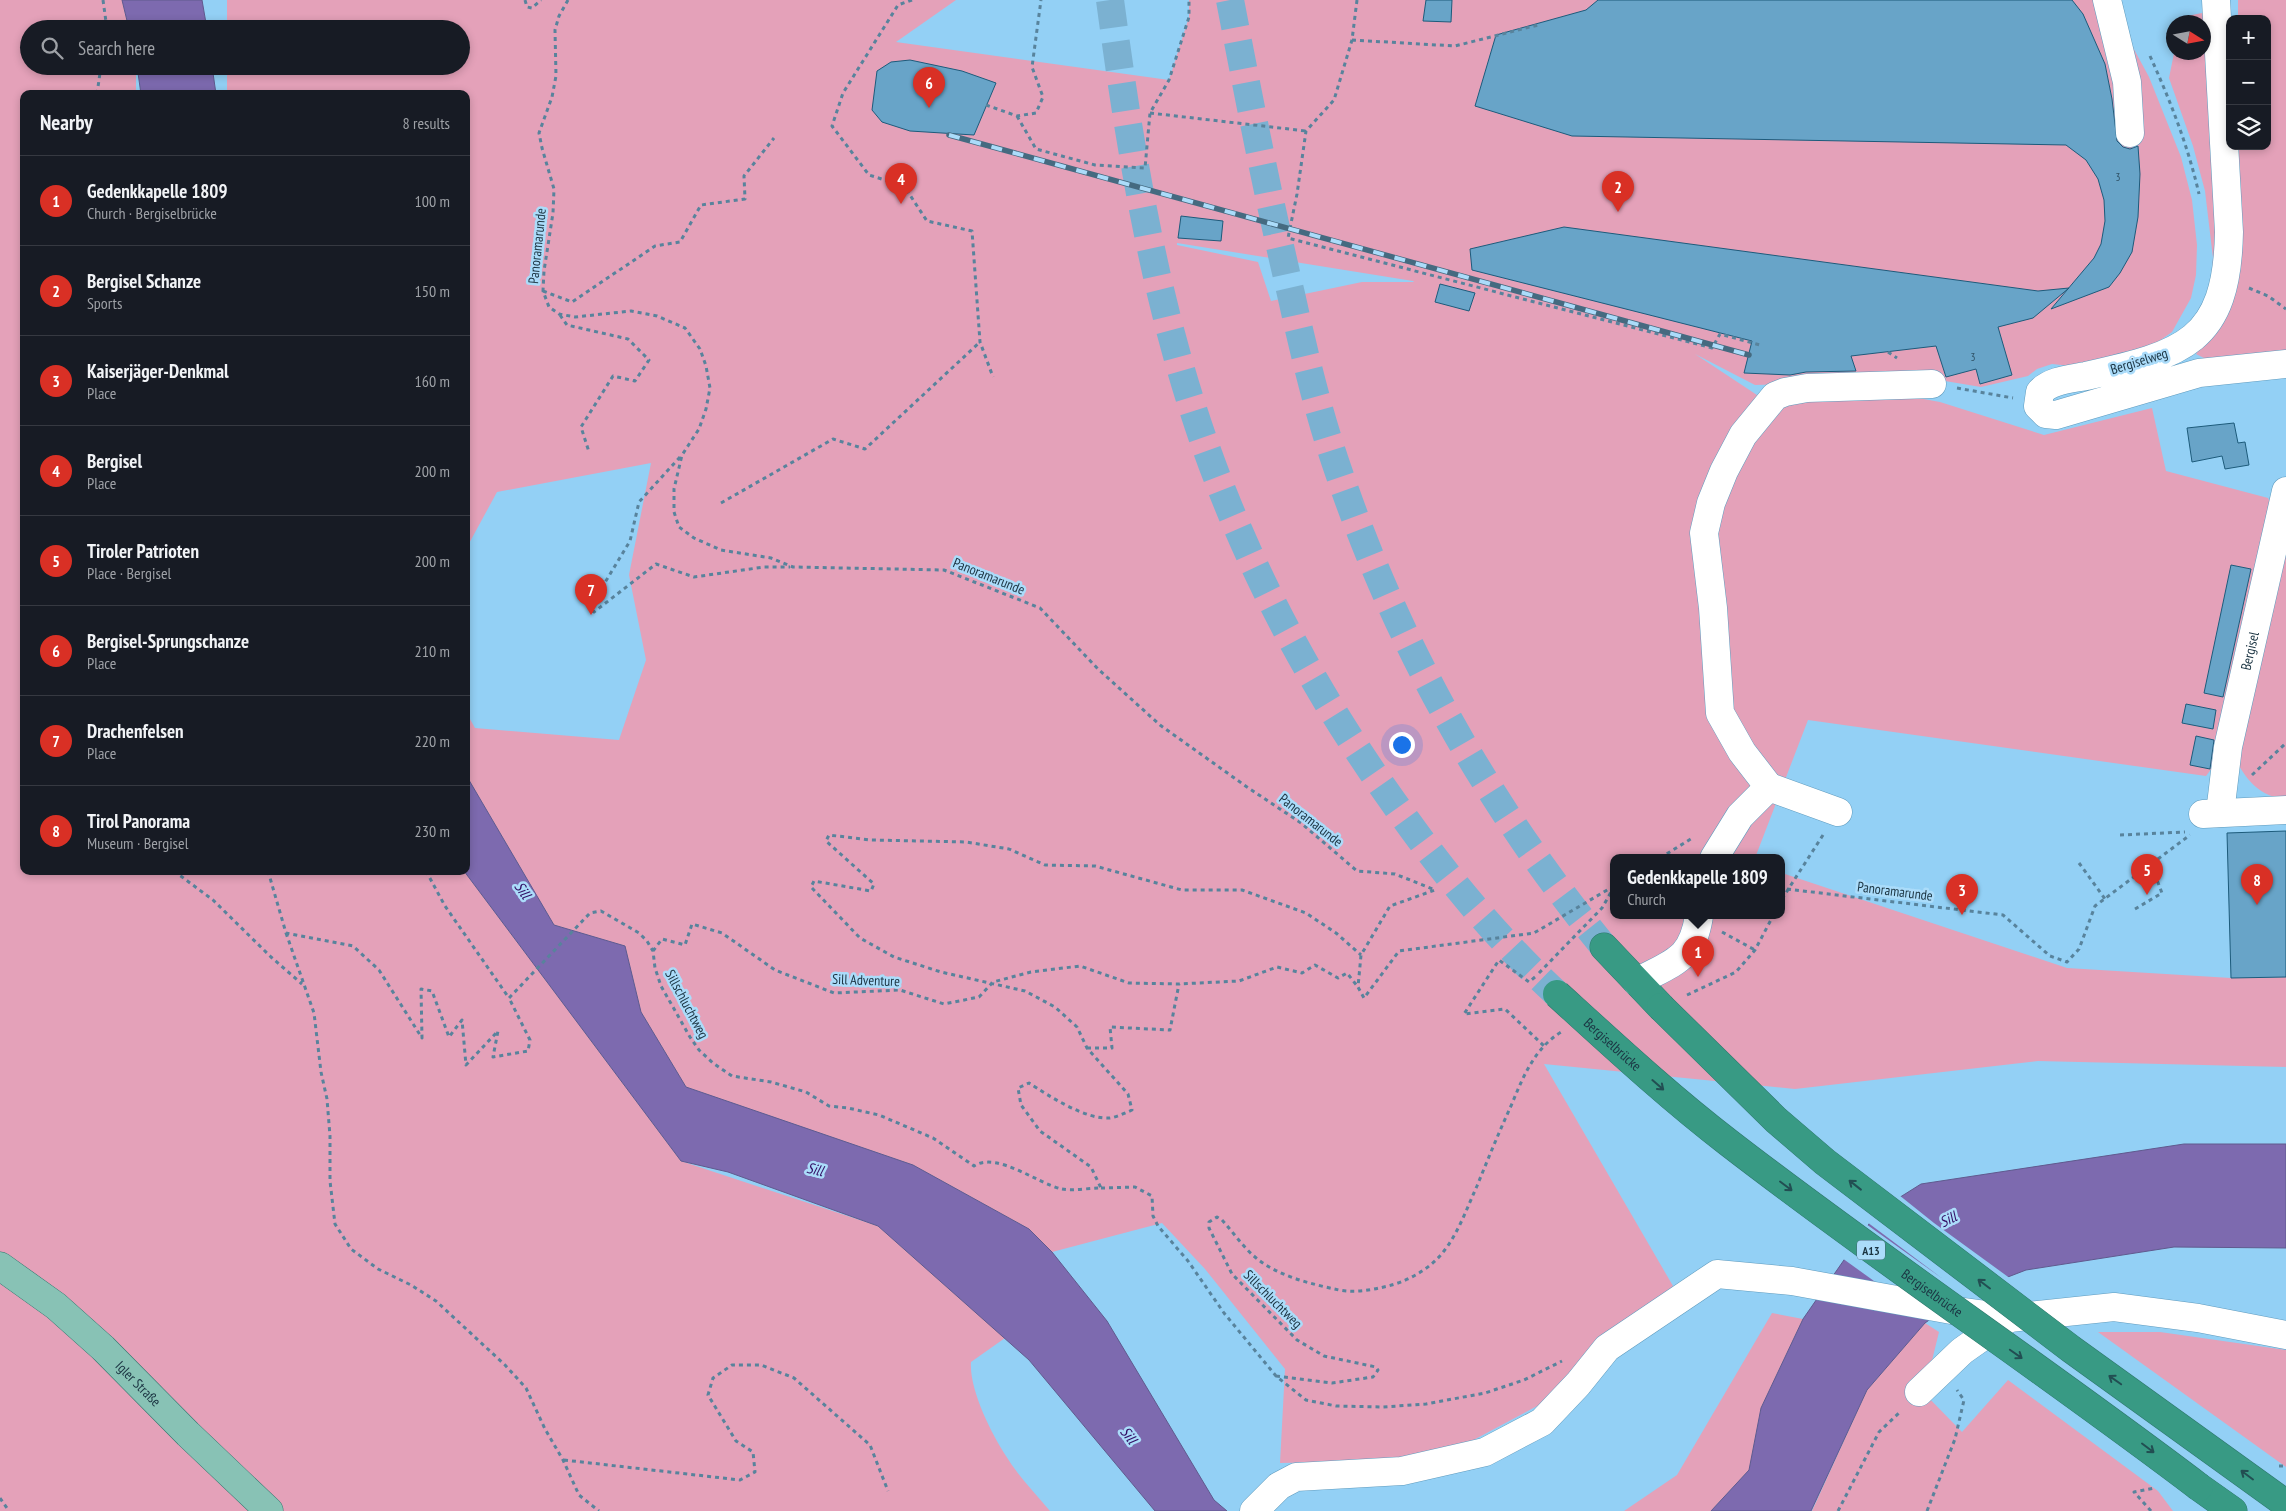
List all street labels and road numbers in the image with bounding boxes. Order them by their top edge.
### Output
street label: Panoramarunde [524,207,550,285]
street label: Bergiselweg [2108,344,2170,378]
street label: Panoramarunde [950,553,1028,599]
street label: Bergisel [2237,629,2263,672]
street label: Panoramarunde [1276,790,1347,851]
street label: Panoramarunde [1856,877,1934,905]
street label: Sillschluchtweg [661,966,713,1042]
street label: Sill Adventure [832,970,900,990]
street label: Bergiselbrücke [1580,1014,1645,1075]
road number: A13 [1857,1240,1885,1260]
street label: Bergiselbrücke [1898,1265,1966,1321]
street label: Sillschluchtweg [1240,1266,1306,1332]
street label: Igler Straße [112,1357,165,1410]

